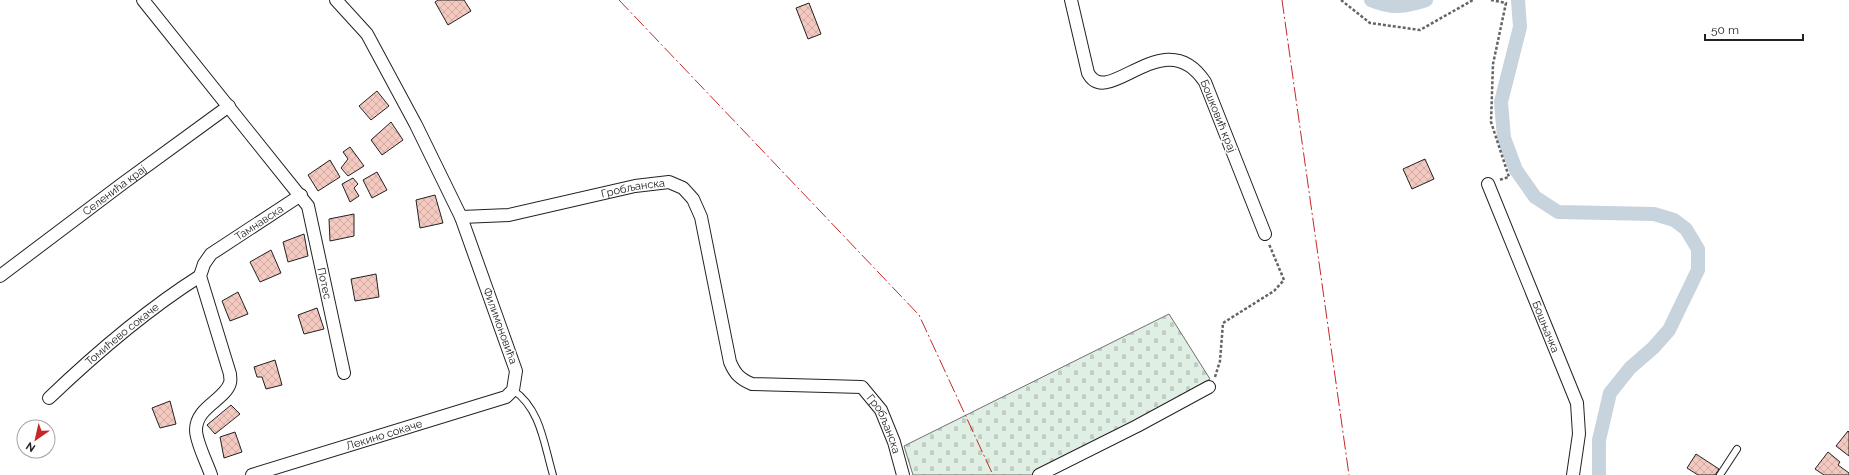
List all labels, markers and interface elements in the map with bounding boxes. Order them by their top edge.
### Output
scale bar [1705,16,1803,42]
text: 50 m [1711,23,1739,37]
street label: Бошковић крај [1198,78,1238,154]
street label: Селенића крај [80,162,149,218]
street label: Гробљанска [600,176,666,200]
street label: Тамнавска [232,202,286,243]
street label: Потес [315,266,334,300]
street label: Филимоновића [480,286,520,366]
street label: Бошњачка [1530,299,1562,355]
street label: Томићево сокаче [83,300,162,368]
street label: Гробљанска [864,392,903,455]
street label: Лекино сокаче [344,417,424,452]
north arrow [16,419,56,459]
text: N [24,439,38,455]

